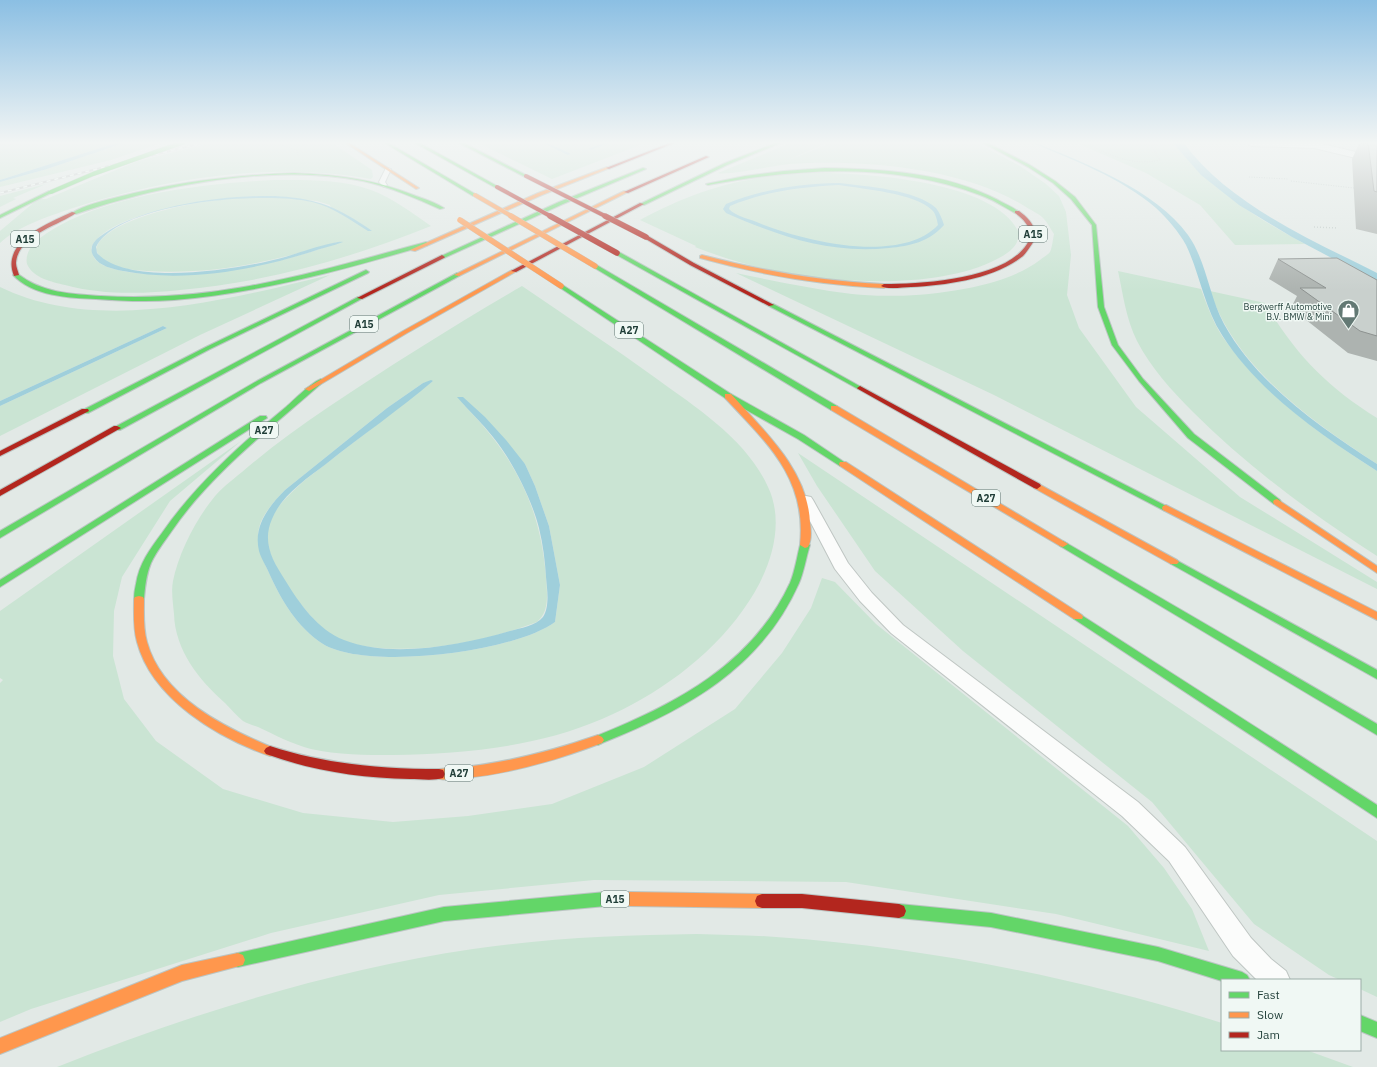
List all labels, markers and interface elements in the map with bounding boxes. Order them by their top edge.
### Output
road number: A15 [1019,226,1047,242]
road number: A15 [11,231,39,247]
shop icon: Bergwerff Automotive B.V. BMW & Mini [1335,298,1361,331]
place label: Bergwerff Automotive B.V. BMW & Mini [1244,301,1332,322]
road number: A15 [350,316,378,332]
road number: A27 [615,322,643,338]
road number: A27 [250,422,278,438]
road number: A27 [972,490,1000,506]
road number: A27 [445,765,473,781]
road number: A15 [601,891,629,907]
legend [1221,979,1361,1051]
text: Fast [1257,987,1280,1002]
text: Slow [1257,1007,1283,1022]
text: Jam [1257,1027,1280,1042]

